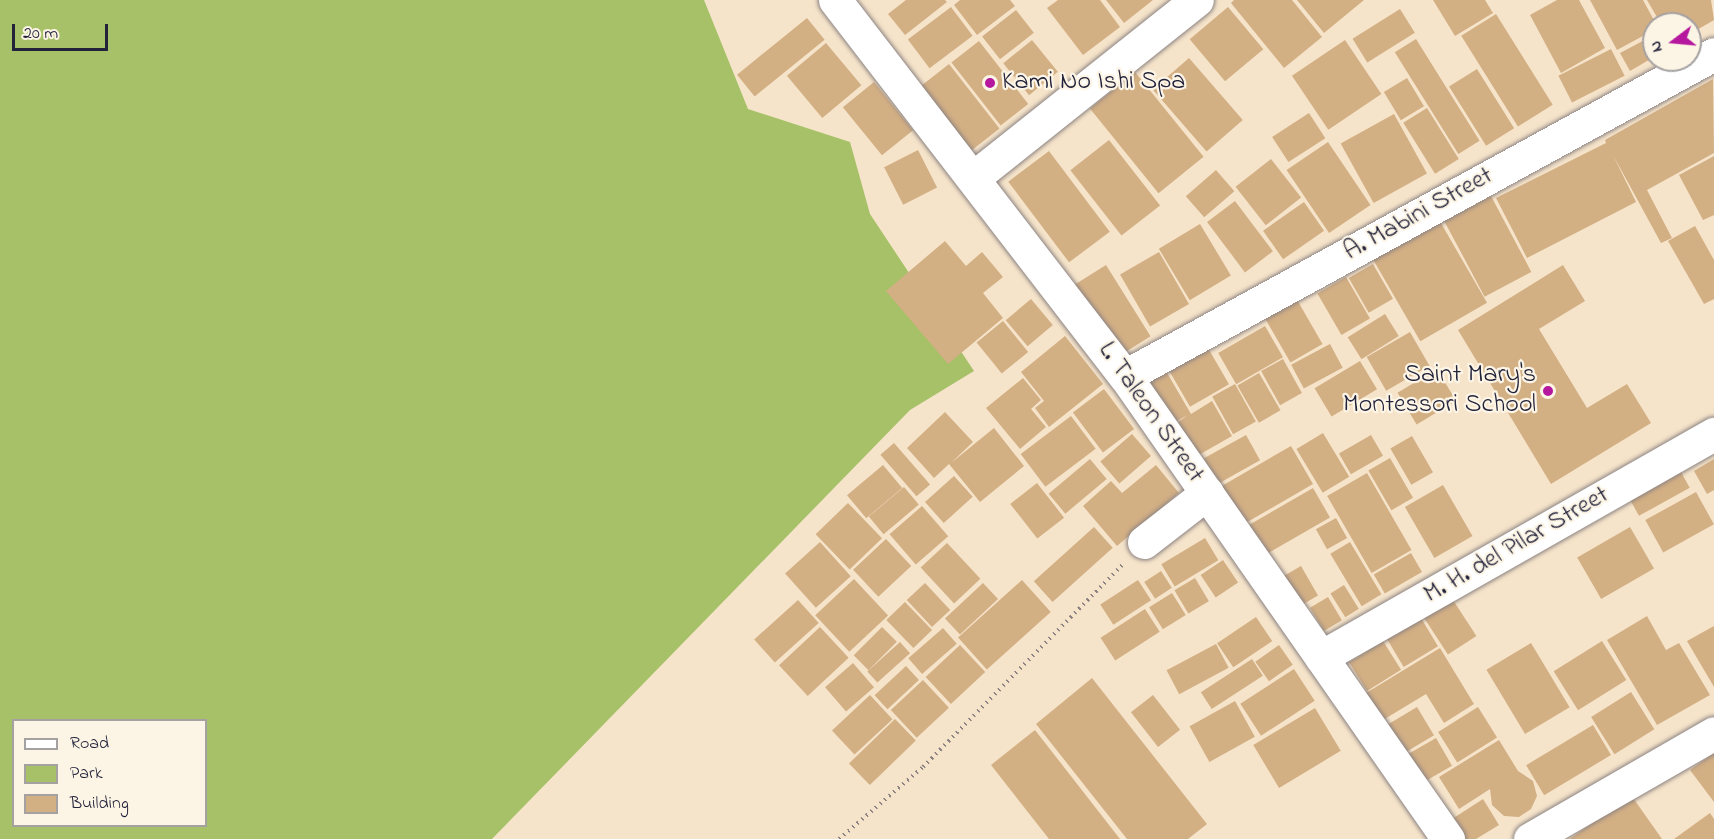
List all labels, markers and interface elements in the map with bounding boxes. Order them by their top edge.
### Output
scale bar [15,12,111,50]
north arrow [1642,12,1702,72]
text: 20 m [23,21,58,47]
text: N [1644,38,1670,55]
place label: Kami No Ishi Spa [1002,67,1185,99]
marker: Kami No Ishi Spa [983,76,997,90]
street label: A. Mabini Street [1339,161,1499,269]
street label: L. Taleon Street [1090,337,1210,489]
place label: Saint Mary's Montessori School [1343,360,1536,422]
marker: Saint Mary's Montessori School [1541,384,1555,398]
street label: M. H. del Pilar Street [1419,480,1615,612]
legend [12,719,207,827]
text: Road [70,731,109,757]
text: Park [70,761,103,787]
text: Building [70,791,129,817]

